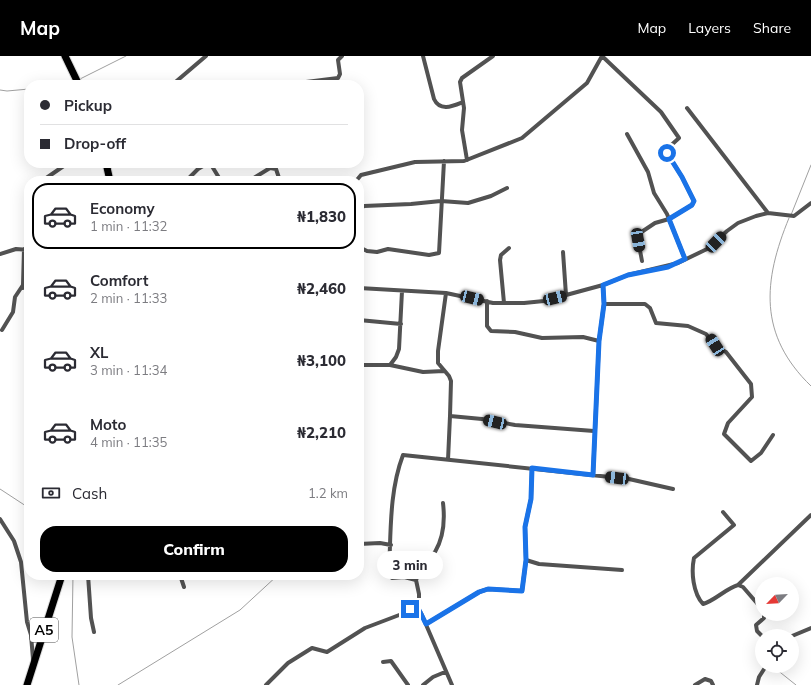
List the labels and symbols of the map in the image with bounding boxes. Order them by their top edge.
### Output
route start [658,144,676,162]
car [630,227,646,253]
car [703,229,729,255]
car [459,289,485,307]
car [542,289,568,307]
car [703,332,727,358]
car [482,413,508,431]
car [604,471,630,485]
callout: 3 min [377,551,443,579]
north arrow [755,577,799,621]
route end [401,600,419,618]
road number: A5 [30,618,58,642]

